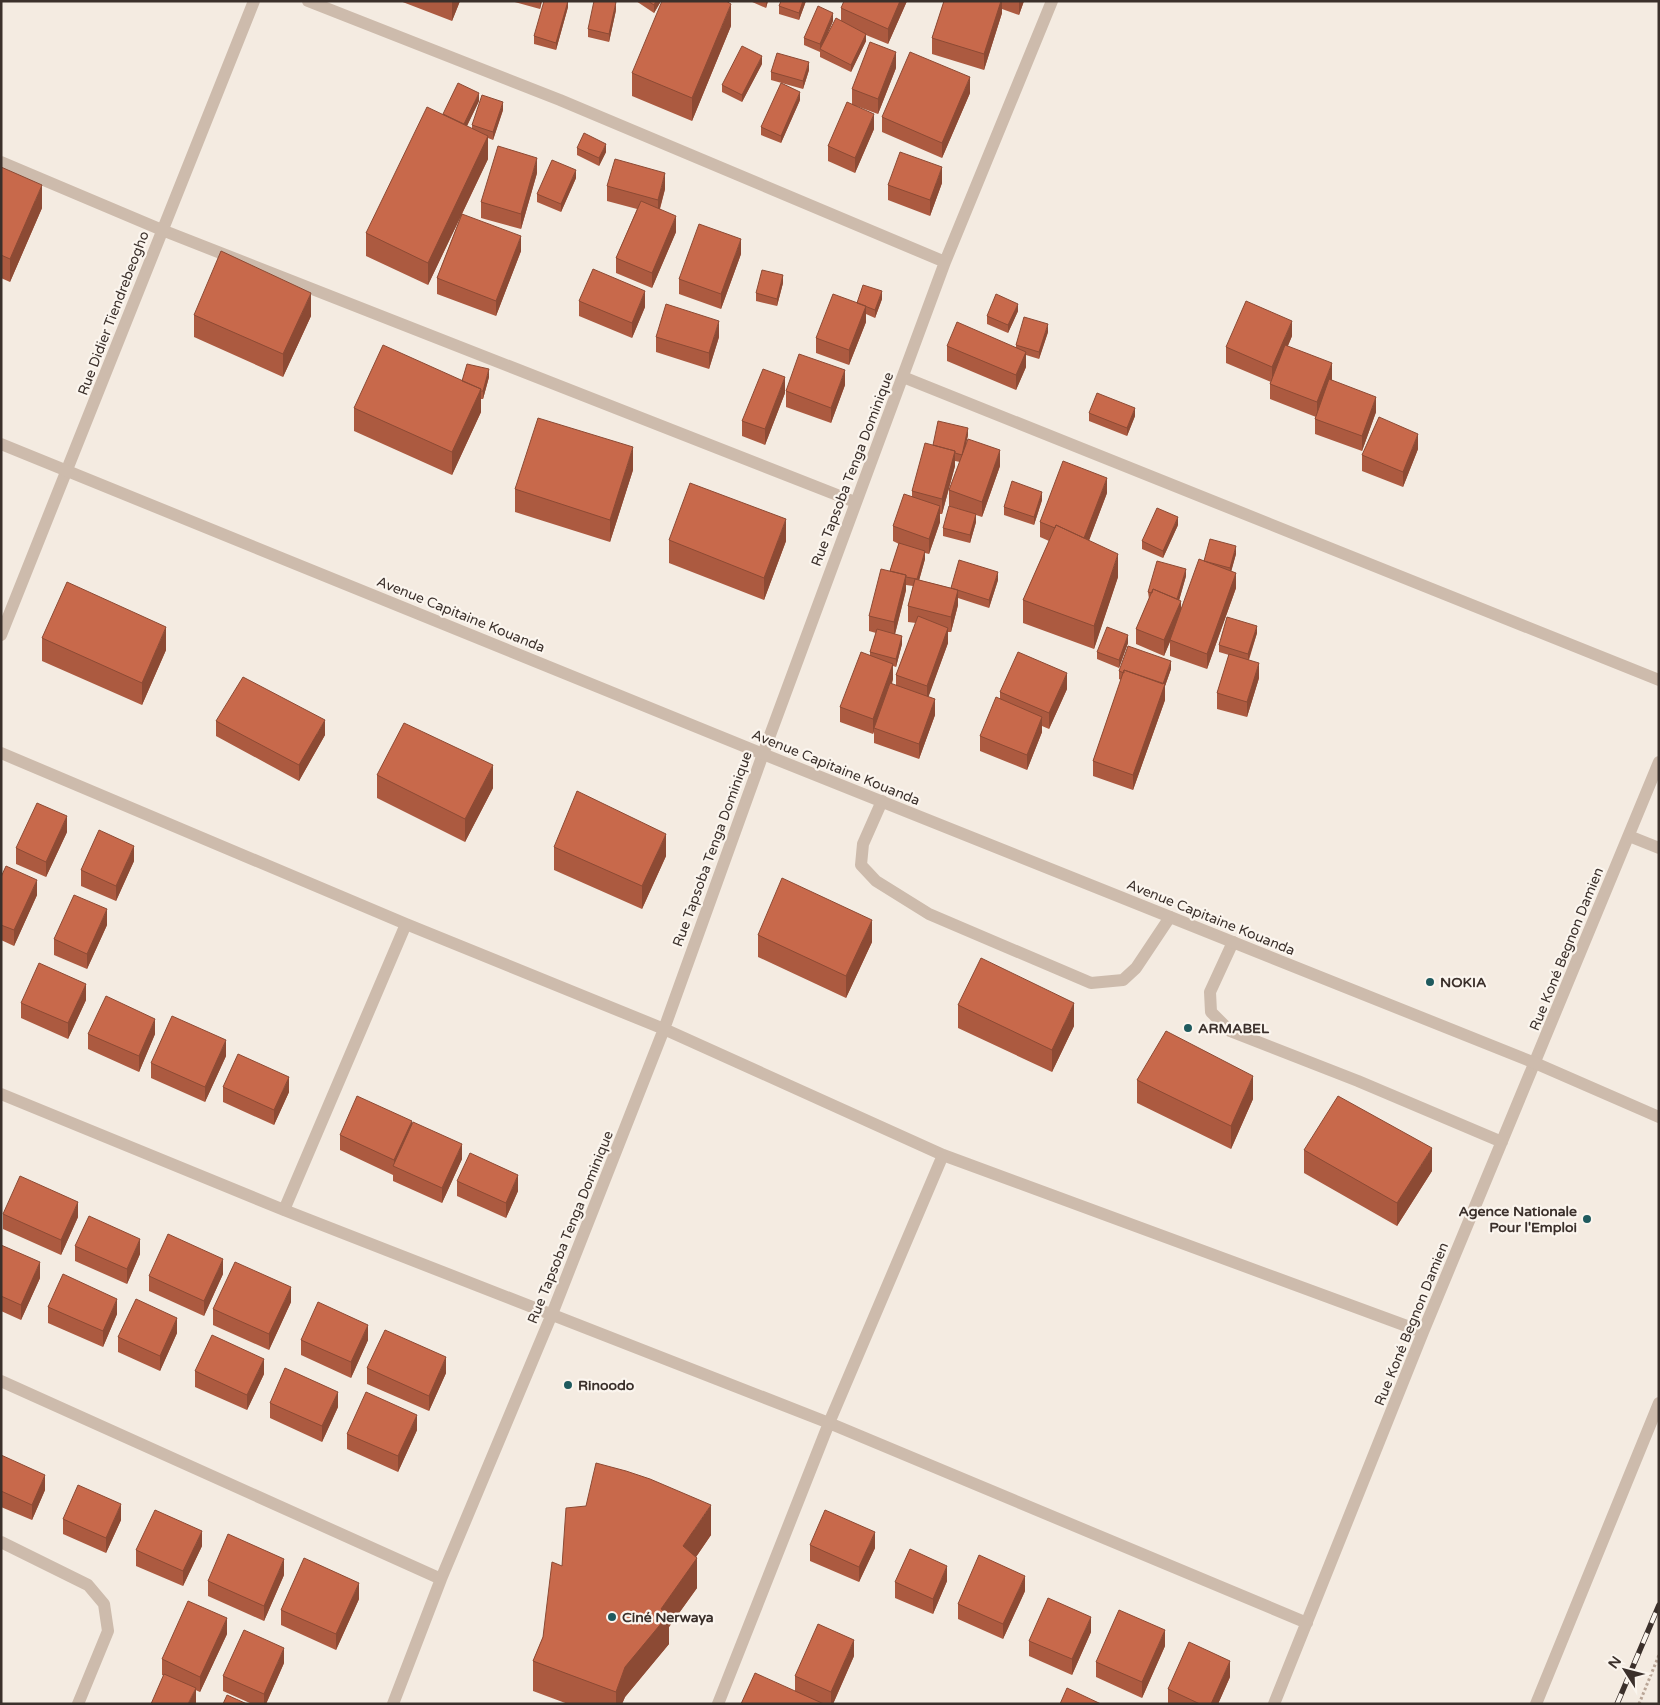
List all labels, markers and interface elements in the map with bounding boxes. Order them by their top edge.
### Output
street label: Rue Didier Tiendrebeogho [74,229,153,398]
street label: Rue Tapsoba Tenga Dominique [808,370,897,569]
street label: Avenue Capitaine Kouanda [374,573,547,656]
street label: Avenue Capitaine Kouanda [749,726,922,809]
street label: Rue Tapsoba Tenga Dominique [669,749,756,949]
street label: Rue Koné Begnon Damien [1526,865,1607,1033]
street label: Avenue Capitaine Kouanda [1124,876,1297,959]
place label: NOKIA [1440,974,1487,991]
marker: NOKIA [1424,976,1436,988]
place label: ARMABEL [1198,1020,1270,1037]
marker: ARMABEL [1182,1022,1194,1034]
street label: Rue Tapsoba Tenga Dominique [524,1128,617,1326]
place label: Agence Nationale Pour l'Emploi [1458,1203,1577,1236]
marker: Agence Nationale Pour l'Emploi [1581,1213,1593,1225]
street label: Rue Koné Begnon Damien [1371,1240,1452,1408]
place label: Rinoodo [578,1377,635,1394]
marker: Rinoodo [562,1379,574,1391]
place label: Ciné Nerwaya [622,1609,714,1626]
marker: Ciné Nerwaya [606,1611,618,1623]
north arrow [1600,1645,1650,1695]
text: N [1605,1653,1625,1672]

